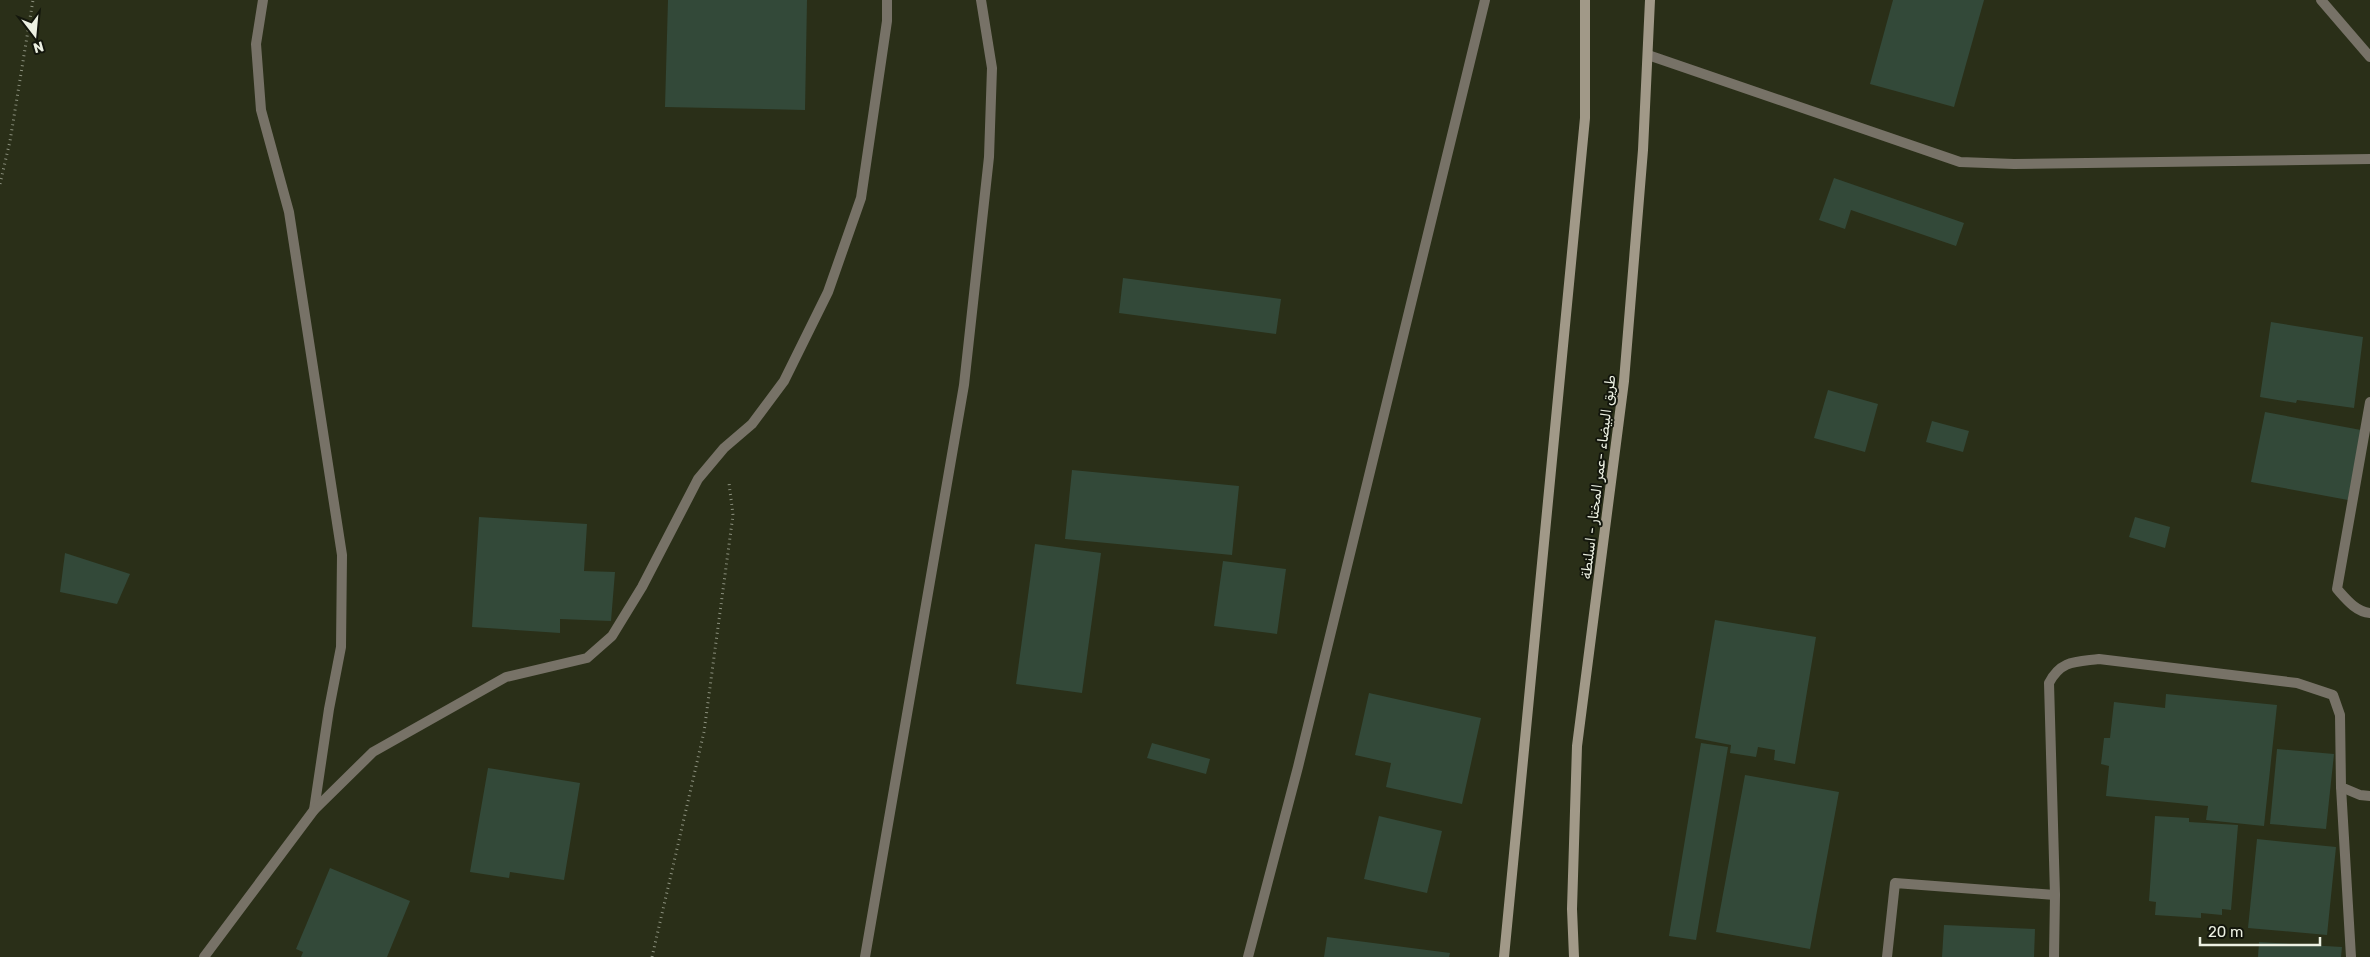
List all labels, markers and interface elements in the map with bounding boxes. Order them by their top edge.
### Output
north arrow [10,10,60,60]
text: N [31,37,46,57]
street label: طريق البيضاء -عمر المختار - اسلنطة [1578,374,1619,580]
scale bar [2200,914,2320,946]
text: 20 m [2208,923,2243,941]

